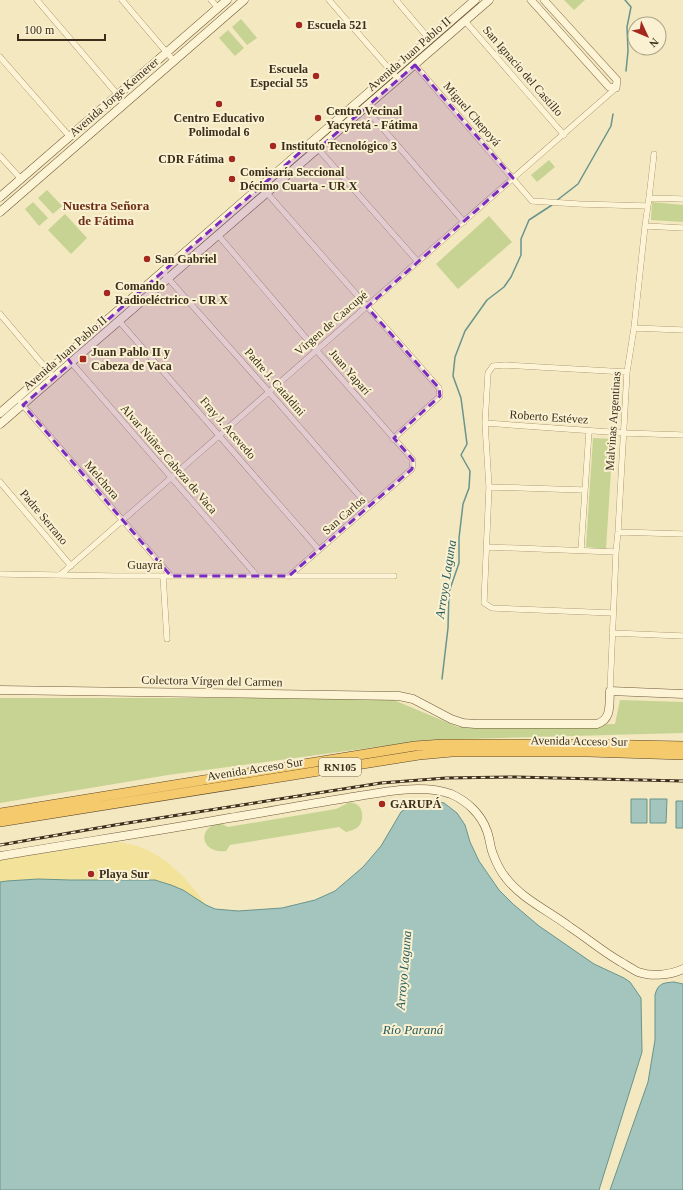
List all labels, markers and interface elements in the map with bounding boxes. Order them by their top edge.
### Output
street label: Avenida Juan Pablo II [364,14,454,94]
scale bar [18,16,105,42]
north arrow [627,16,667,56]
place label: Escuela 521 [307,18,367,32]
marker: Escuela 521 [294,20,304,30]
text: 100 m [24,23,55,37]
street label: San Ignacio del Castillo [480,23,566,119]
text: N [647,36,661,50]
street label: Avenida Jorge Kemerer [67,54,161,140]
place label: Escuela Especial 55 [250,62,308,90]
marker: Escuela Especial 55 [311,71,321,81]
street label: Miguel Chepoyá [440,79,504,149]
marker: Centro Educativo Polimodal 6 [214,99,224,109]
place label: Centro Vecinal Yacyretá - Fátima [326,104,418,132]
place label: Centro Educativo Polimodal 6 [174,111,264,139]
marker: Centro Vecinal Yacyretá - Fátima [313,113,323,123]
place label: Instituto Tecnológico 3 [281,139,397,153]
marker: Instituto Tecnológico 3 [268,141,278,151]
place label: CDR Fátima [158,152,224,166]
marker: CDR Fátima [227,154,237,164]
place label: Comisaría Seccional Décimo Cuarta - UR X [240,165,358,193]
marker: Comisaría Seccional Décimo Cuarta - UR X [227,174,237,184]
district label: Nuestra Señora de Fátima [63,198,150,228]
place label: San Gabriel [155,252,217,266]
marker: San Gabriel [142,254,152,264]
place label: Comando Radioeléctrico - UR X [115,279,228,307]
marker: Comando Radioeléctrico - UR X [102,288,112,298]
street label: Vírgen de Caacupé [292,288,370,358]
street label: Avenida Juan Pablo II [20,313,110,393]
place label: Juan Pablo II y Cabeza de Vaca [91,345,172,373]
street label: Padre J. Cataldini [242,345,309,419]
street label: Juan Yaparí [326,346,374,398]
marker: Juan Pablo II y Cabeza de Vaca [78,354,88,364]
street label: Malvinas Argentinas [603,371,623,471]
street label: Fray J. Acevedo [197,394,259,462]
street label: Alvar Núñez Cabeza de Vaca [118,401,221,517]
street label: Roberto Estévez [509,407,589,427]
street label: Melchora [82,458,123,502]
street label: Padre Serrano [17,487,71,547]
street label: San Carlos [320,492,369,537]
water label: Arroyo Laguna [432,538,459,620]
street label: Guayrá [127,558,163,572]
street label: Colectora Vírgen del Carmen [141,673,283,689]
street label: Avenida Acceso Sur [530,733,628,749]
street label: Avenida Acceso Sur [206,754,304,784]
road number: RN105 [319,758,361,776]
place label: GARUPÁ [390,797,442,811]
marker: GARUPÁ [377,799,387,809]
place label: Playa Sur [99,867,150,881]
marker: Playa Sur [86,869,96,879]
water label: Arroyo Laguna [392,929,414,1011]
water label: Río Paraná [382,1022,444,1037]

